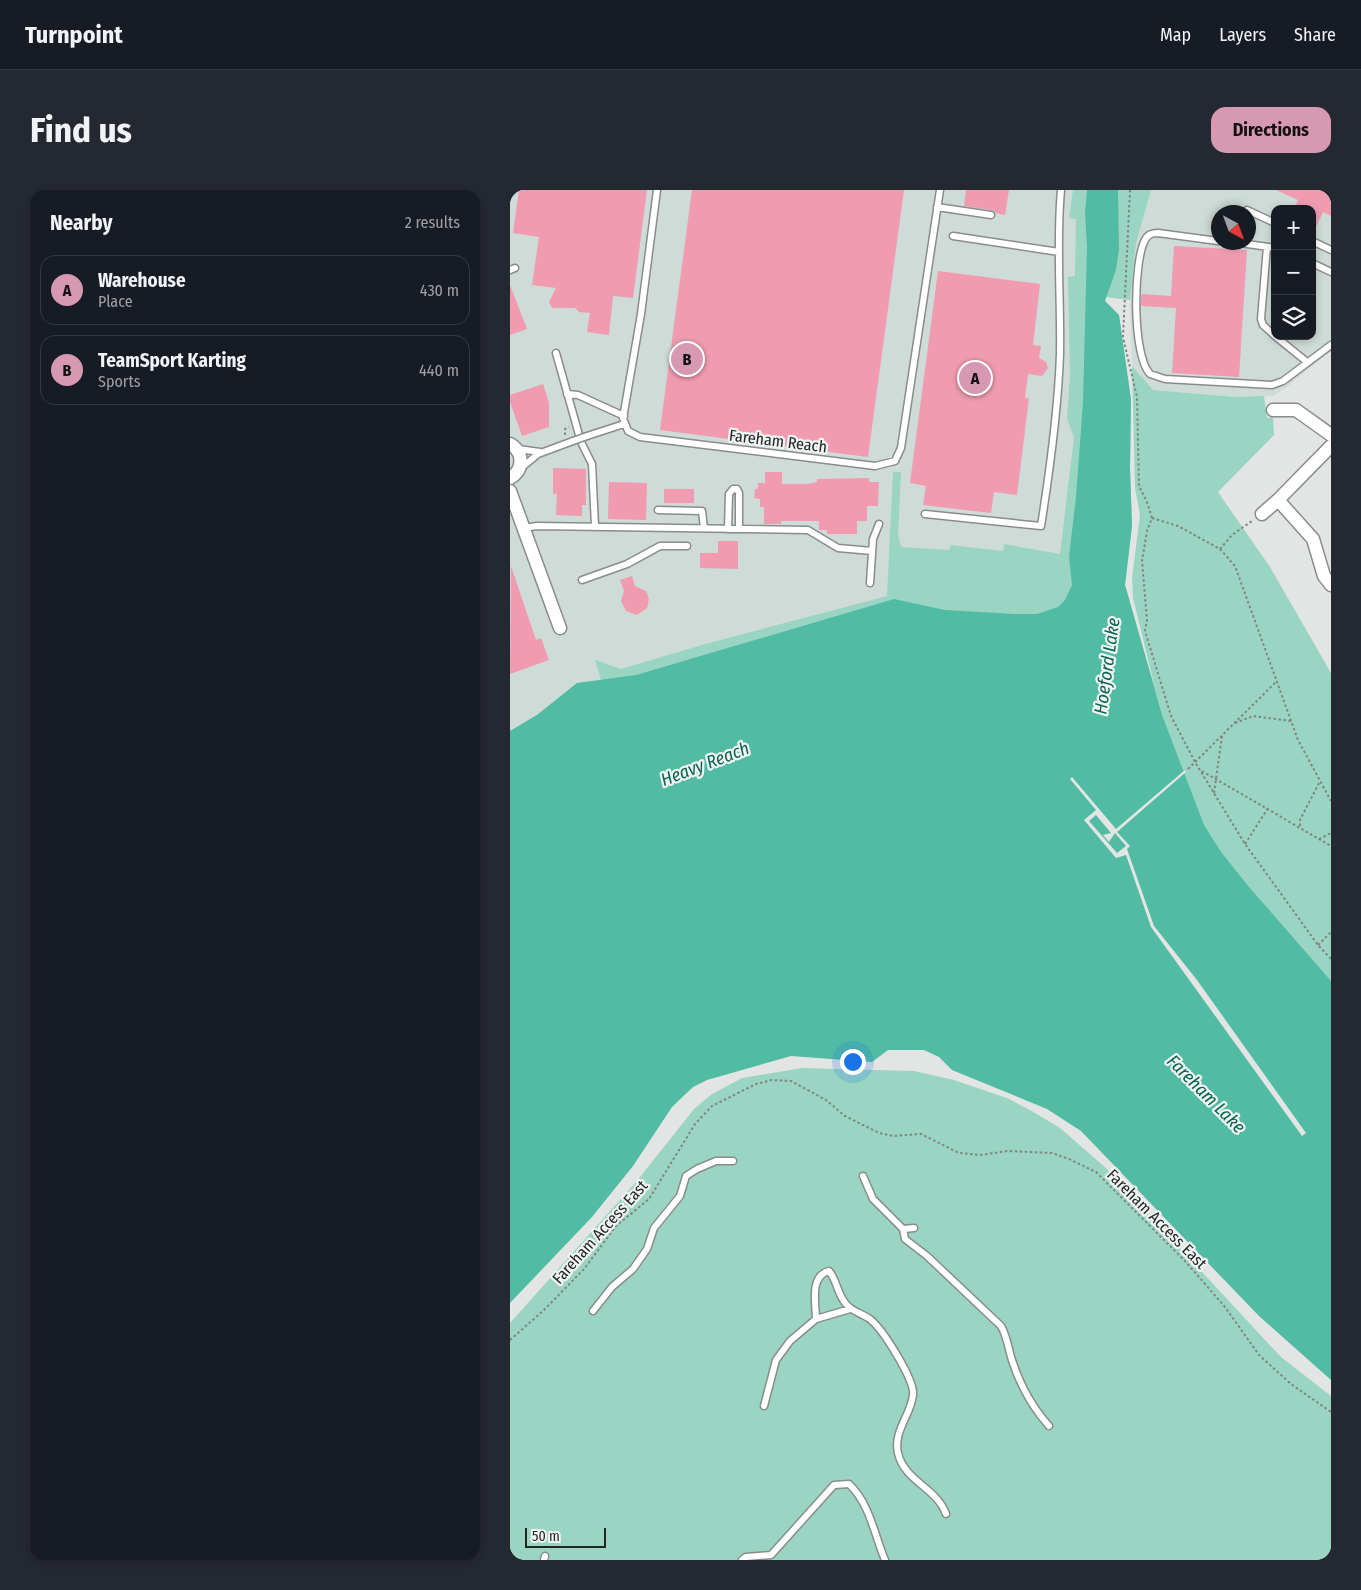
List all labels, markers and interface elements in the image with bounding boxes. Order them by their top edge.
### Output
text: Turnpoint [25,21,123,49]
text: Map [1160,24,1191,46]
text: Layers [1219,24,1266,46]
text: Share [1294,24,1336,46]
button: Directions [1211,107,1331,153]
text: Find us [30,109,132,151]
north arrow [1211,205,1256,250]
map controls [1271,205,1316,340]
button: + [1271,205,1316,250]
text: Nearby [50,210,112,236]
text: 2 results [405,213,460,232]
button: − [1271,250,1316,295]
text: Warehouse [98,269,186,292]
text: A [63,281,71,300]
text: 430 m [420,281,459,300]
text: Place [98,292,133,311]
button: layers [1271,295,1316,340]
pin: B [671,340,703,378]
text: TeamSport Karting [98,349,246,372]
pin: A [959,359,991,397]
text: B [63,361,71,380]
text: 440 m [419,361,459,380]
text: Sports [98,372,141,391]
street label: Fareham Reach [728,426,828,456]
water label: Hoeford Lake [1089,616,1125,716]
water label: Heavy Reach [658,737,752,791]
your location [840,1049,866,1075]
water label: Fareham Lake [1162,1050,1250,1138]
street label: Fareham Access East [1103,1165,1211,1273]
street label: Fareham Access East [548,1176,652,1288]
scale bar [525,1525,606,1548]
text: 50 m [532,1528,560,1545]

